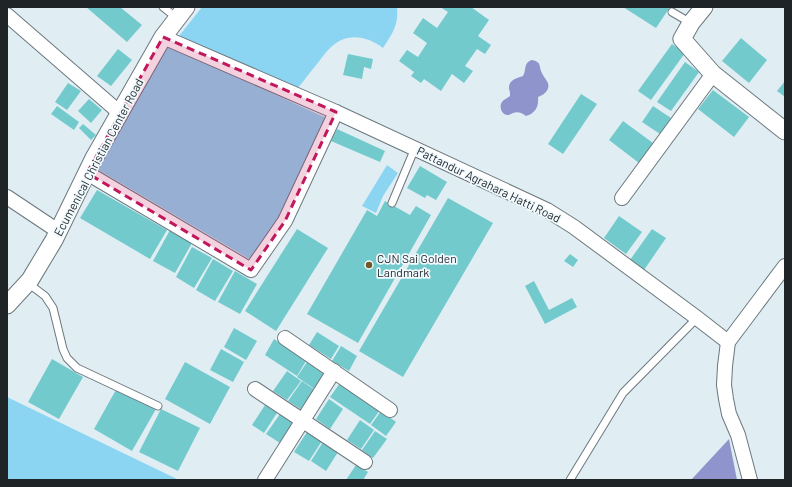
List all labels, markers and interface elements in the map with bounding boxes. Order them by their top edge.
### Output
street label: Ecumenical Christian Center Road [50,76,146,238]
street label: Pattandur Agrahara Hatti Road [415,143,563,225]
place label: CJN Sai Golden Landmark [377,251,457,279]
marker: CJN Sai Golden Landmark [364,260,374,270]

